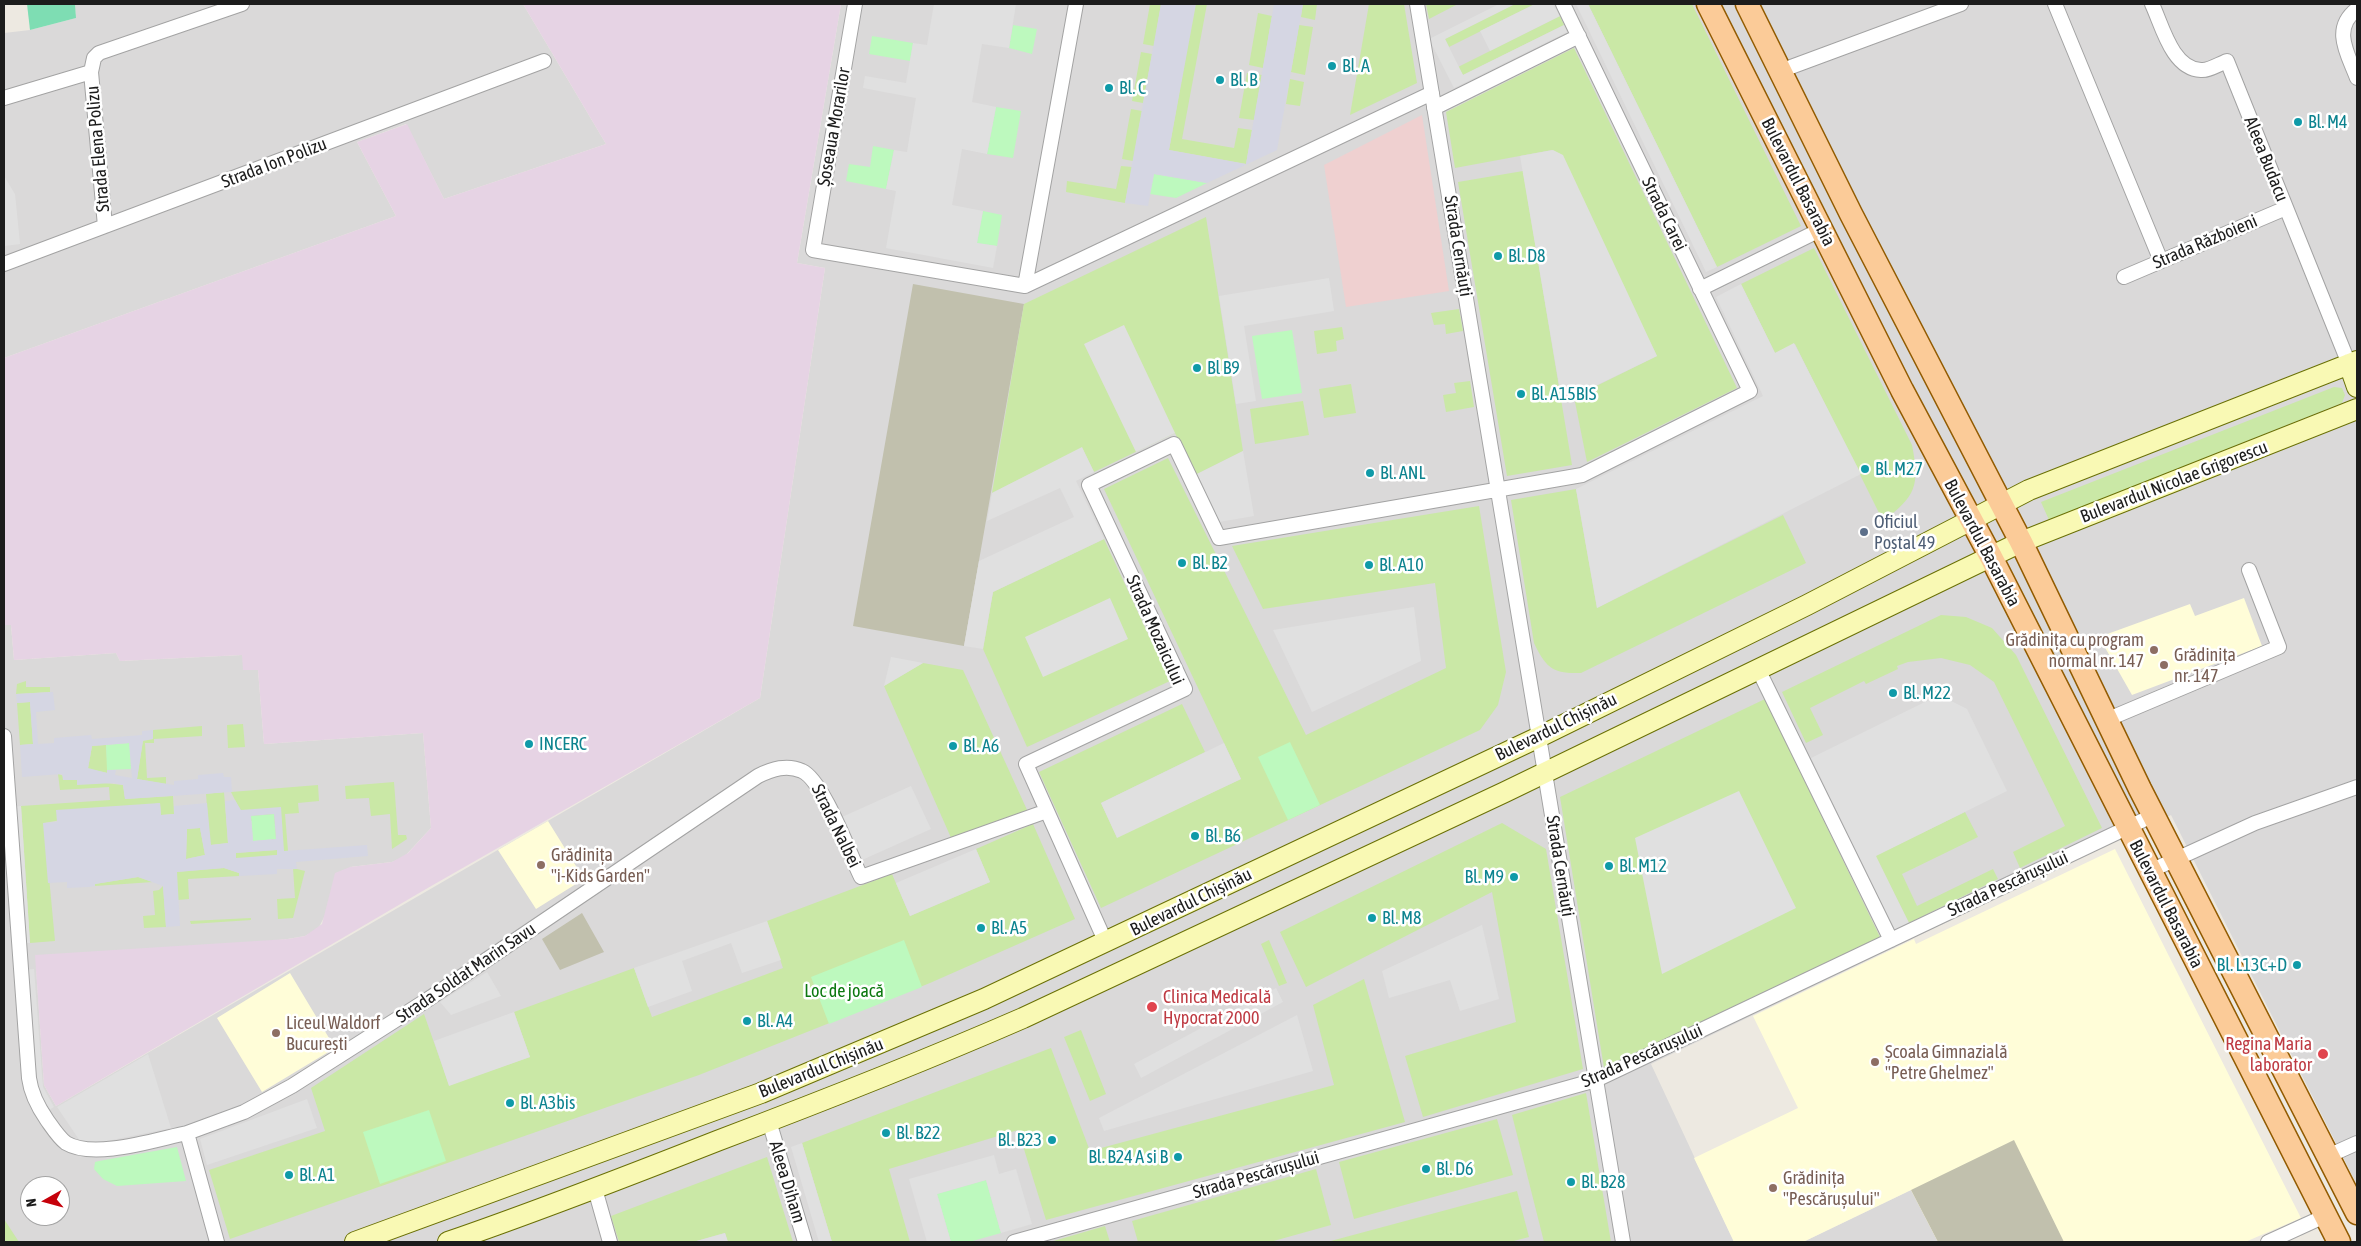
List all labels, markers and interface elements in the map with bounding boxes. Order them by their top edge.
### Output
place label: Bl. A [1342,55,1370,77]
marker: Bl. A [1326,60,1338,72]
street label: Șoseaua Morarilor [813,66,855,188]
place label: Bl. B [1230,69,1258,91]
marker: Bl. B [1214,74,1226,86]
place label: Bl. C [1119,77,1146,99]
marker: Bl. C [1103,82,1115,94]
street label: Strada Elena Polizu [82,85,114,213]
place label: Bl. M4 [2308,111,2347,133]
street label: Aleea Budacu [2239,113,2293,205]
street label: Bulevardul Basarabia [1756,114,1840,250]
marker: Bl. M4 [2292,116,2304,128]
street label: Strada Ion Polizu [218,133,330,193]
street label: Strada Carei [1637,174,1691,254]
street label: Strada Cernăuți [1439,194,1477,298]
street label: Strada Războieni [2149,210,2261,274]
place label: Bl. D8 [1508,245,1546,267]
marker: Bl. D8 [1492,250,1504,262]
place label: Bl B9 [1207,357,1240,379]
marker: Bl B9 [1191,362,1203,374]
place label: Bl. A15BIS [1531,383,1596,405]
marker: Bl. A15BIS [1515,388,1527,400]
street label: Bulevardul Nicolae Grigorescu [2077,436,2271,528]
place label: Bl. M27 [1875,458,1923,480]
place label: Bl. ANL [1380,462,1425,484]
marker: Bl. M27 [1859,463,1871,475]
marker: Bl. ANL [1364,467,1376,479]
street label: Bulevardul Basarabia [1939,476,2025,610]
place label: Oficiul Poștal 49 [1874,511,1935,554]
marker: Oficiul Poștal 49 [1858,526,1870,538]
place label: Bl. B2 [1192,552,1228,574]
place label: Bl. A10 [1379,554,1424,576]
marker: Bl. B2 [1176,557,1188,569]
marker: Bl. A10 [1363,559,1375,571]
street label: Strada Mozaicului [1121,572,1189,688]
place label: Grădinița cu program normal nr. 147 [2005,629,2144,672]
marker: Grădinița cu program normal nr. 147 [2148,644,2160,656]
place label: Grădinița nr. 147 [2174,644,2236,686]
marker: Grădinița nr. 147 [2158,659,2170,671]
place label: Bl. M22 [1903,682,1951,704]
marker: Bl. M22 [1887,687,1899,699]
street label: Bulevardul Chișinău [1492,688,1620,766]
place label: INCERC [539,733,587,755]
place label: Bl. A6 [963,735,999,757]
marker: INCERC [523,738,535,750]
marker: Bl. A6 [947,740,959,752]
street label: Strada Nalbei [807,781,865,871]
street label: Strada Cernăuți [1541,814,1579,918]
place label: Bl. B6 [1205,825,1241,847]
marker: Bl. B6 [1189,830,1201,842]
street label: Bulevardul Basarabia [2124,836,2208,972]
place label: Grădinița "i-Kids Garden" [551,844,650,886]
street label: Strada Pescărușului [1944,847,2072,921]
place label: Bl. M12 [1619,855,1667,877]
marker: Grădinița "i-Kids Garden" [535,859,547,871]
marker: Bl. M12 [1603,860,1615,872]
street label: Bulevardul Chișinău [1127,863,1255,941]
place label: Bl. M9 [1465,866,1504,888]
marker: Bl. M9 [1508,871,1520,883]
place label: Bl. M8 [1382,907,1421,929]
marker: Bl. M8 [1366,912,1378,924]
place label: Bl. A5 [991,917,1027,939]
street label: Strada Soldat Marin Savu [392,918,540,1028]
marker: Bl. A5 [975,922,987,934]
place label: Bl. L13C+D [2217,954,2287,976]
marker: Bl. L13C+D [2291,959,2303,971]
park label: Loc de joacă [804,980,884,1002]
place label: Clinica Medicală Hypocrat 2000 [1163,986,1271,1028]
marker: Clinica Medicală Hypocrat 2000 [1145,1000,1159,1014]
place label: Bl. A4 [757,1010,793,1032]
place label: Liceul Waldorf București [286,1012,380,1054]
marker: Bl. A4 [741,1015,753,1027]
street label: Strada Pescărușului [1578,1020,1706,1092]
marker: Liceul Waldorf București [270,1027,282,1039]
street label: Bulevardul Chișinău [756,1033,886,1103]
place label: Regina Maria laborator [2225,1033,2312,1076]
place label: Școala Gimnazială "Petre Ghelmez" [1885,1041,2008,1084]
marker: Regina Maria laborator [2316,1047,2330,1061]
marker: Școala Gimnazială "Petre Ghelmez" [1869,1056,1881,1068]
place label: Bl. A3bis [520,1092,575,1114]
marker: Bl. A3bis [504,1097,516,1109]
place label: Bl. B22 [896,1122,940,1144]
marker: Bl. B22 [880,1127,892,1139]
place label: Bl. B23 [998,1129,1042,1151]
marker: Bl. B23 [1046,1134,1058,1146]
street label: Aleea Diham [764,1138,810,1226]
place label: Bl. B24 A si B [1088,1146,1168,1168]
street label: Strada Pescărușului [1190,1147,1322,1203]
marker: Bl. B24 A si B [1172,1151,1184,1163]
place label: Bl. D6 [1436,1158,1474,1180]
marker: Bl. D6 [1420,1163,1432,1175]
place label: Bl. A1 [299,1164,335,1186]
place label: Grădinița "Pescărușului" [1783,1167,1880,1210]
marker: Bl. A1 [283,1169,295,1181]
place label: Bl. B28 [1581,1171,1625,1193]
north arrow [20,1176,70,1226]
marker: Bl. B28 [1565,1176,1577,1188]
marker: Grădinița "Pescărușului" [1767,1182,1779,1194]
text: N [23,1198,40,1208]

